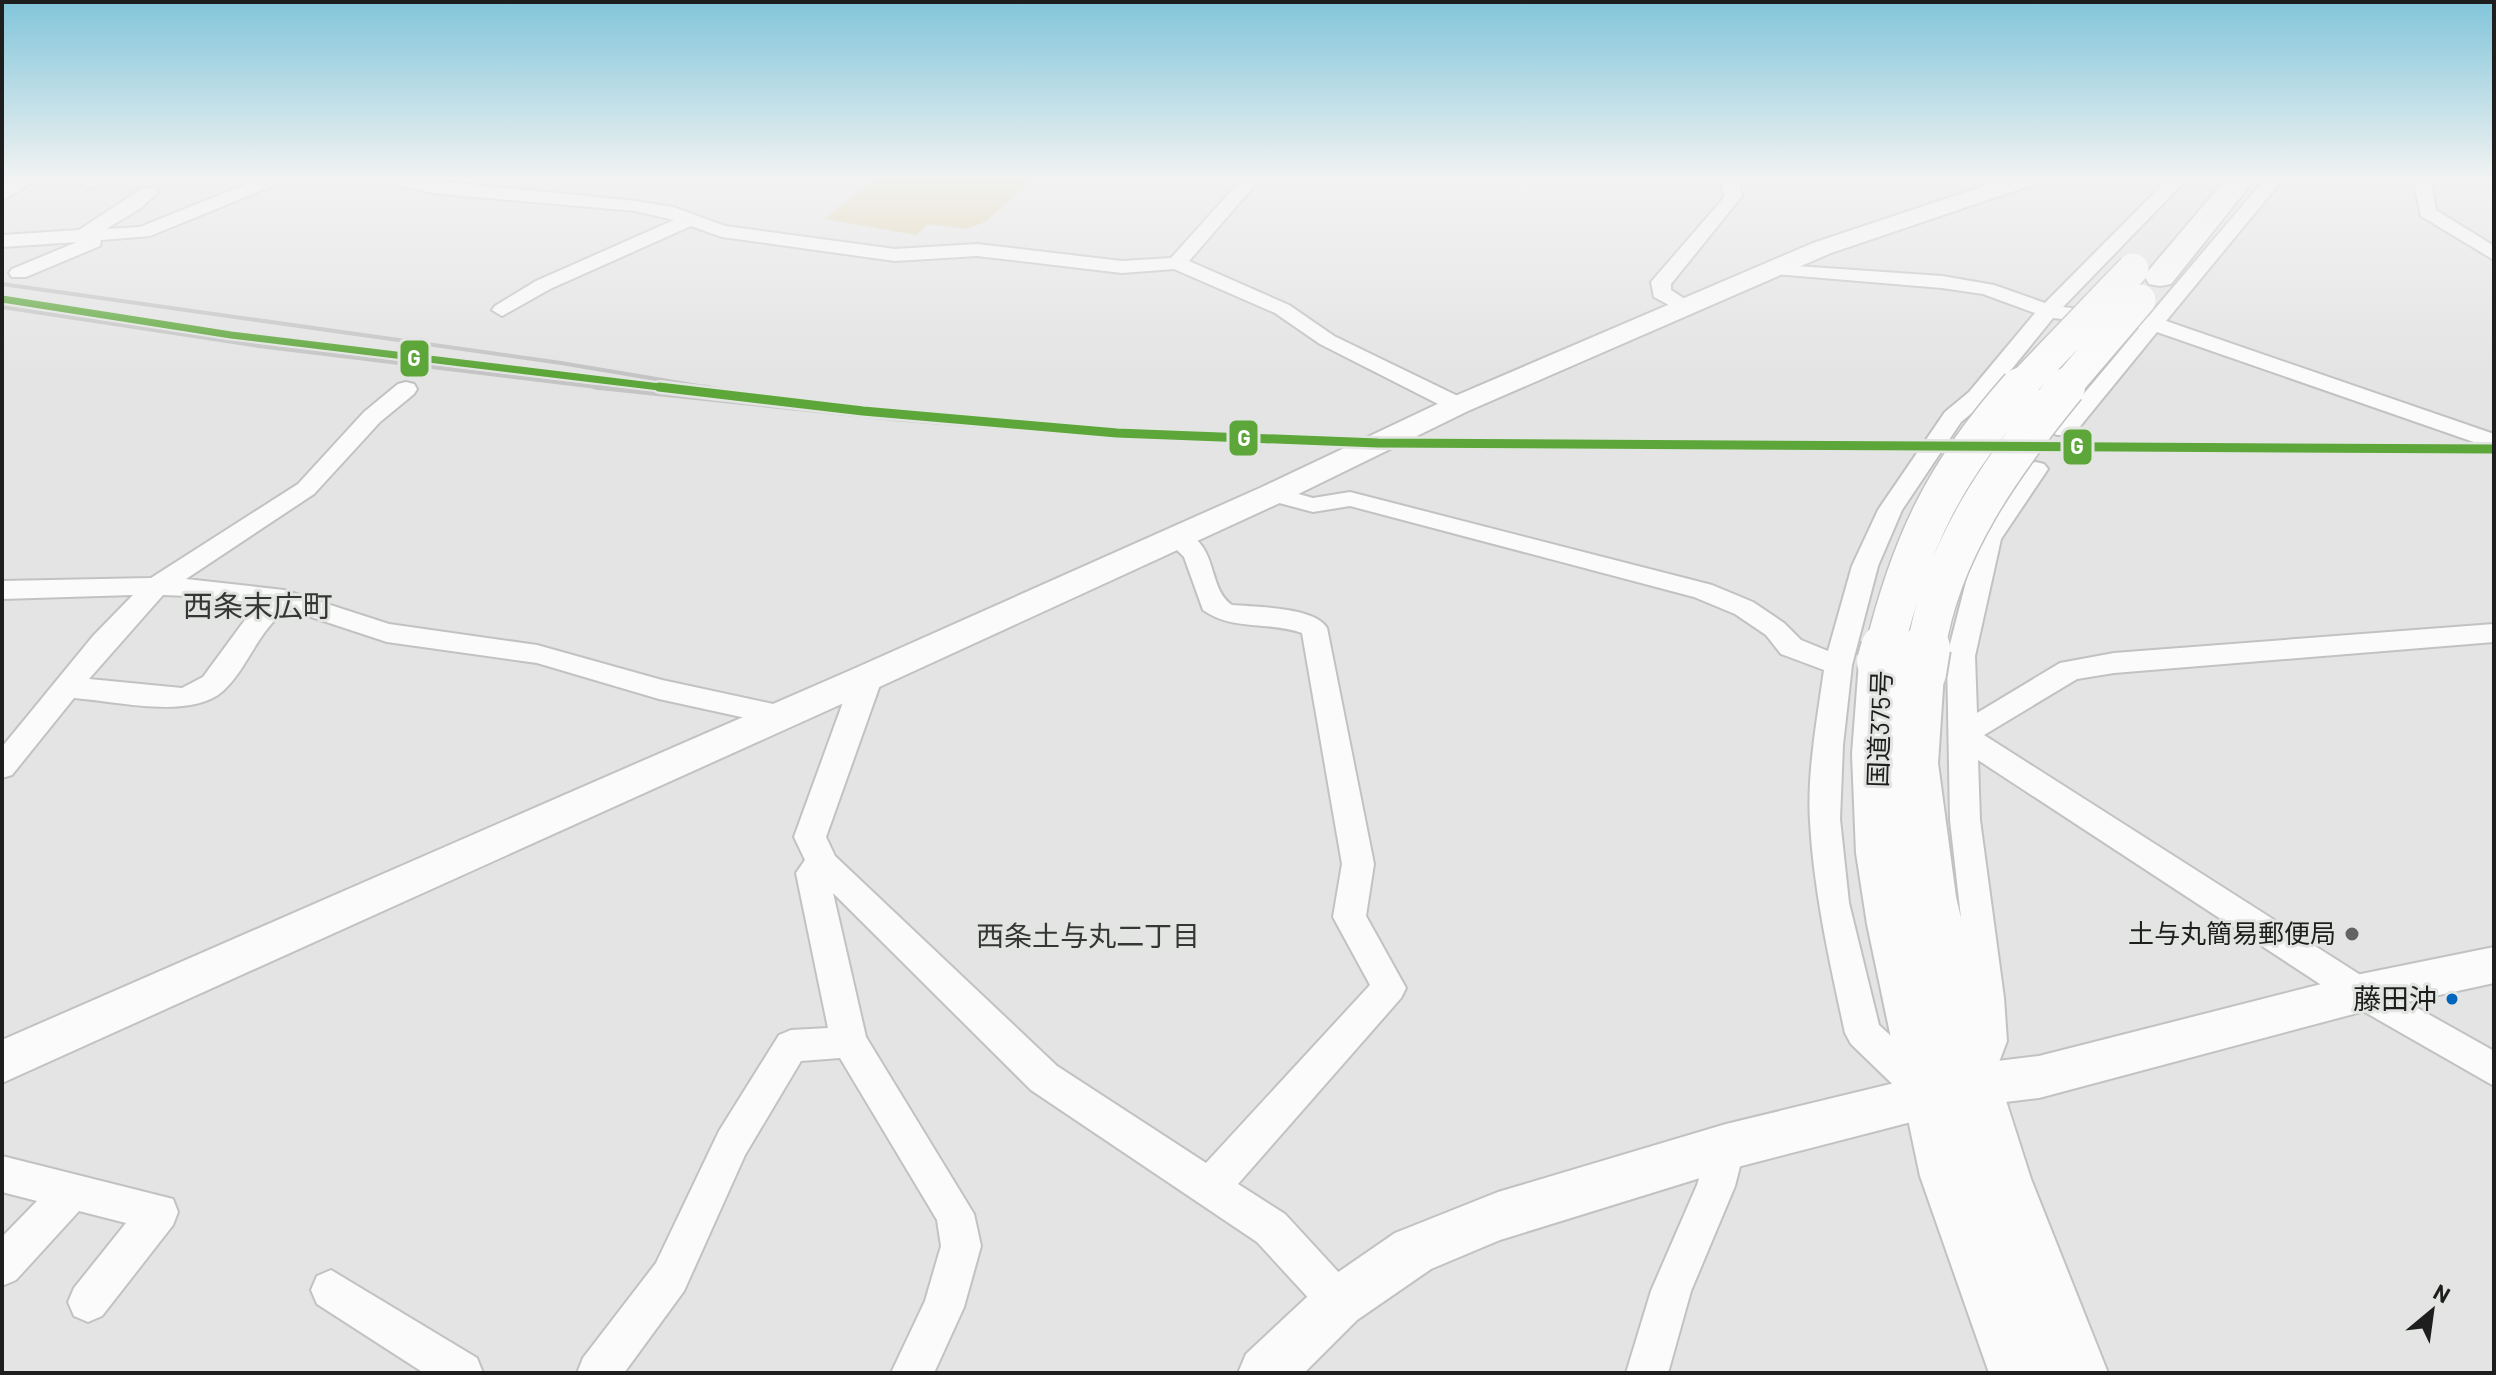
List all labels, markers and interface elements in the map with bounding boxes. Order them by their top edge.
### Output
line badge: G [399,339,430,378]
text: G [407,344,421,370]
line badge: G [1228,419,1259,457]
text: G [1237,424,1251,450]
line badge: G [2062,428,2093,466]
text: G [2070,432,2084,458]
district label: 西条末広町 [183,587,333,623]
street label: 国道375号 [1861,670,1896,788]
place label: 土与丸簡易郵便局 [2128,917,2336,948]
district label: 西条土与丸二丁目 [976,918,1200,952]
marker: 土与丸簡易郵便局 [2343,925,2361,943]
place label: 藤田沖 [2353,981,2437,1015]
marker: 藤田沖 [2444,991,2460,1007]
north arrow [2392,1271,2472,1351]
text: N [2429,1278,2455,1308]

